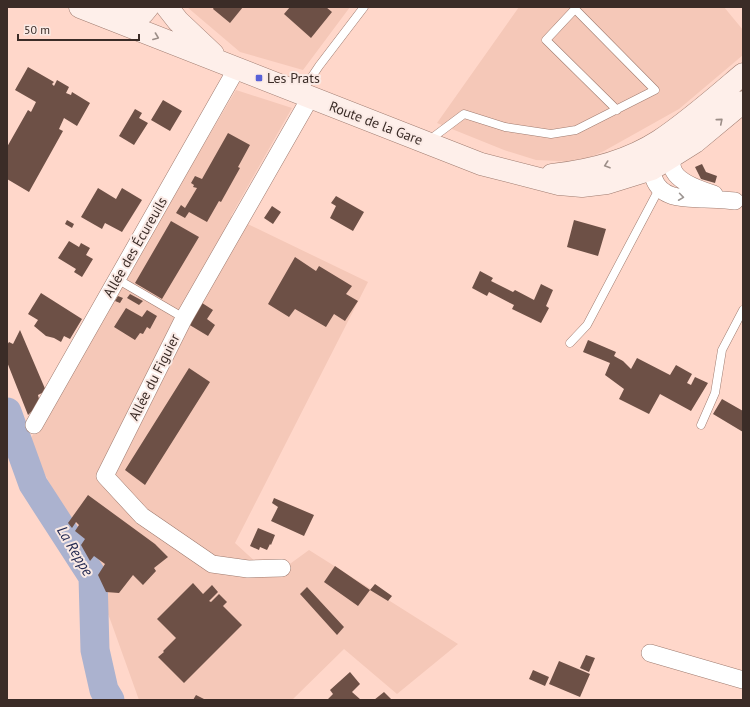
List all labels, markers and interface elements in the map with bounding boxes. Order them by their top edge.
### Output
scale bar [18,16,139,42]
text: 50 m [24,22,50,37]
one-way arrow [152,32,159,40]
place label: Les Prats [267,69,320,87]
marker: Les Prats [254,73,264,83]
street label: Route de la Gare [327,97,425,149]
one-way arrow [715,119,722,126]
one-way arrow [604,160,611,168]
one-way arrow [678,192,684,201]
street label: Allée des Écureuils [99,193,171,300]
street label: Allée du Figuier [124,331,184,423]
water label: La Reppe [53,522,98,579]

